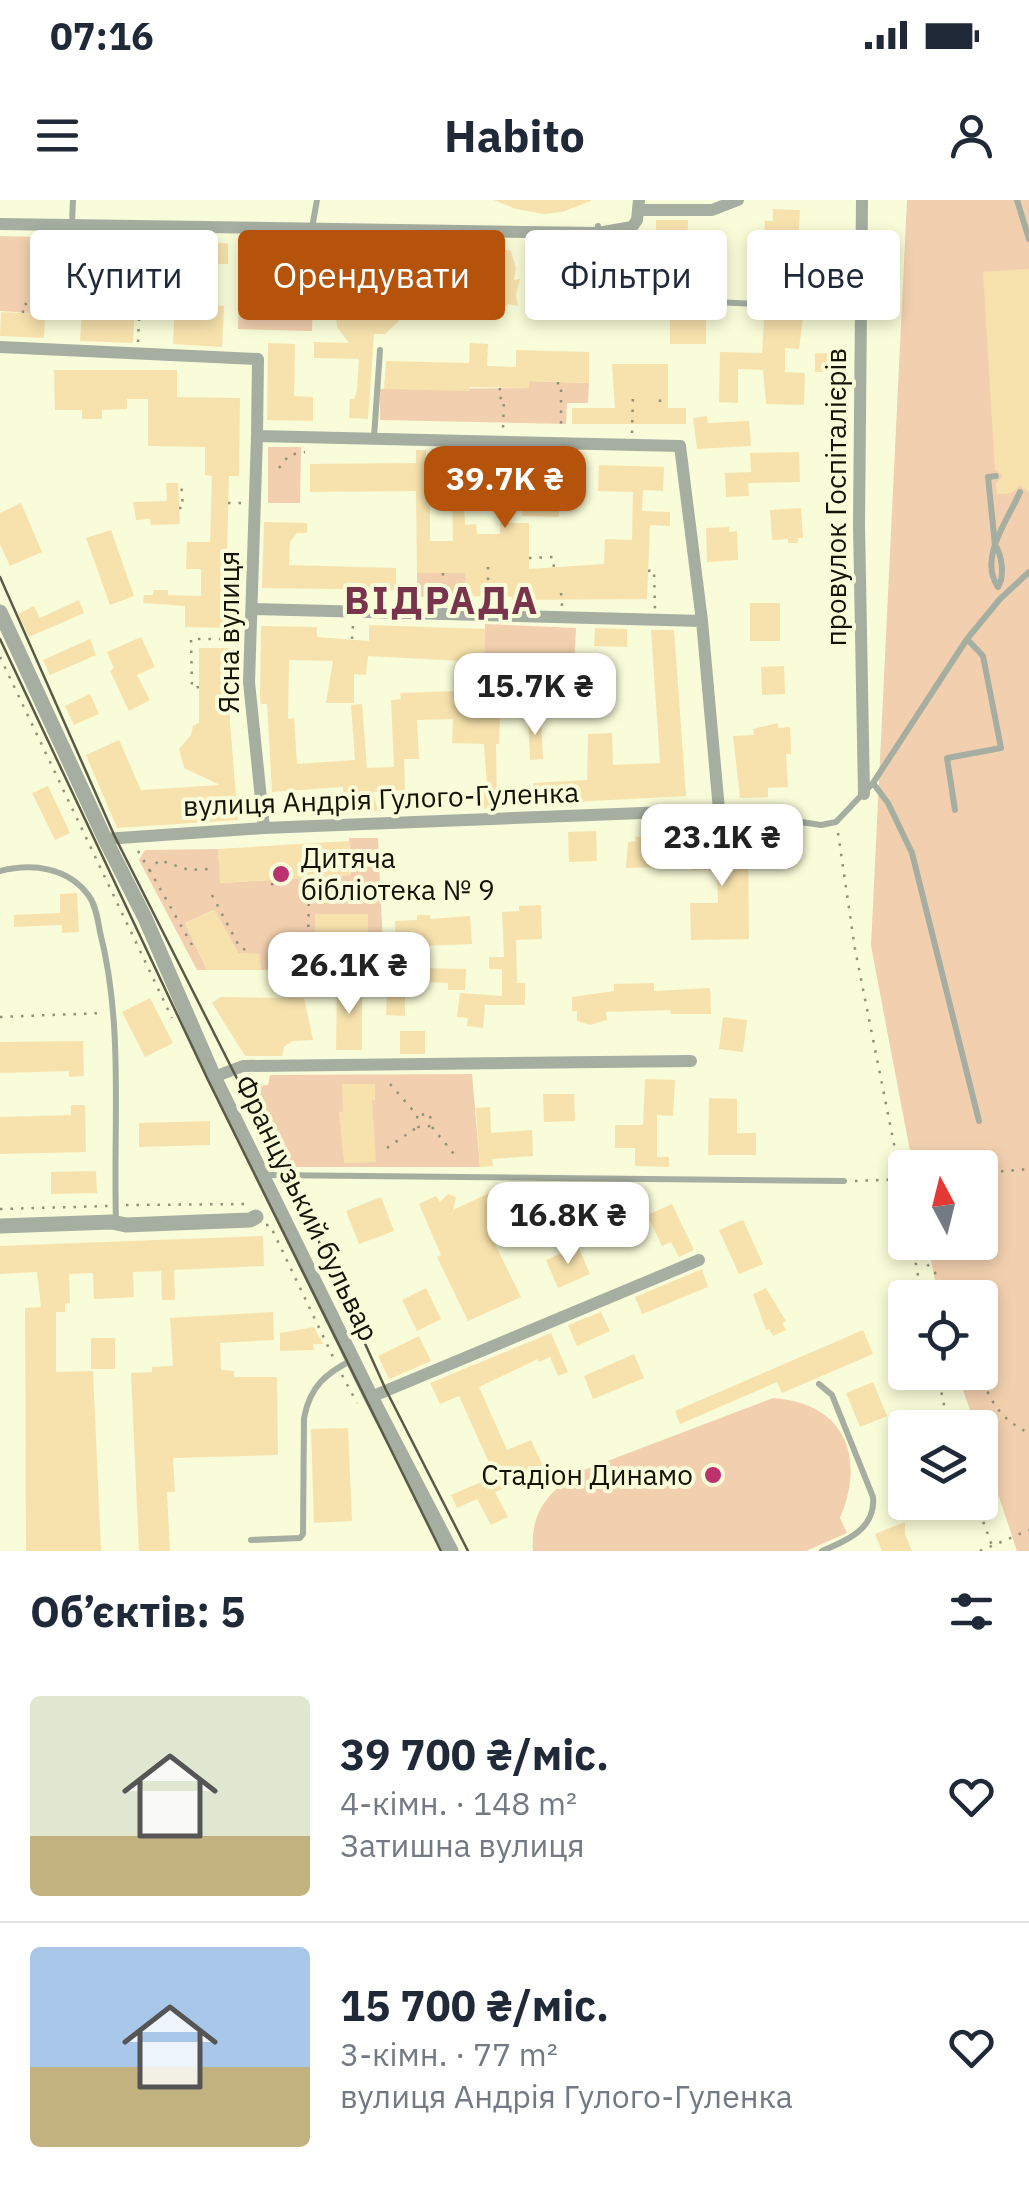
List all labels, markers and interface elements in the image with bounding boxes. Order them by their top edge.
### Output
text: 07:16 [50,11,154,60]
text: Habito [444,106,585,164]
icon: menu [30,108,85,163]
icon: person [944,108,999,163]
chip: Купити [30,230,218,320]
chip: Орендувати [238,230,505,320]
chip: Фільтри [525,230,727,320]
chip: Нове [747,230,900,320]
street label: провулок Госпіталієрів [817,348,854,646]
pin: 39.7K ₴ [413,446,597,531]
text: 39.7K ₴ [446,457,564,499]
street label: Ясна вулиця [210,550,247,714]
district label: ВІДРАДА [344,575,540,624]
pin: 15.7K ₴ [443,653,627,738]
text: 15.7K ₴ [476,664,594,706]
street label: вулиця Андрія Гулого-Гуленка [182,773,580,824]
pin: 23.1K ₴ [630,804,814,889]
text: 23.1K ₴ [663,815,781,857]
place label: Дитяча бібліотека № 9 [301,839,495,908]
marker: Дитяча бібліотека № 9 [270,863,292,885]
pin: 26.1K ₴ [257,932,441,1017]
text: 26.1K ₴ [290,943,408,985]
street label: Французький бульвар [227,1069,388,1347]
north arrow [888,1150,998,1260]
map controls [888,1150,998,1520]
pin: 16.8K ₴ [476,1182,660,1267]
text: 16.8K ₴ [509,1193,627,1235]
button: locate [888,1280,998,1390]
button: layers [888,1410,998,1520]
place label: Стадіон Динамо [481,1456,693,1493]
marker: Стадіон Динамо [702,1464,724,1486]
text: Об’єктів: 5 [30,1584,245,1639]
icon: filters [944,1584,999,1639]
text: 39 700 ₴/міс. [340,1727,609,1782]
icon: home [110,1736,230,1856]
icon: heart [944,1769,999,1824]
text: 4-кімн. · 148 m² [340,1782,577,1824]
text: Затишна вулиця [340,1824,585,1866]
text: 15 700 ₴/міс. [340,1978,609,2033]
icon: home [110,1987,230,2107]
icon: heart [944,2020,999,2075]
text: 3-кімн. · 77 m² [340,2033,558,2075]
text: вулиця Андрія Гулого-Гуленка [340,2075,793,2117]

